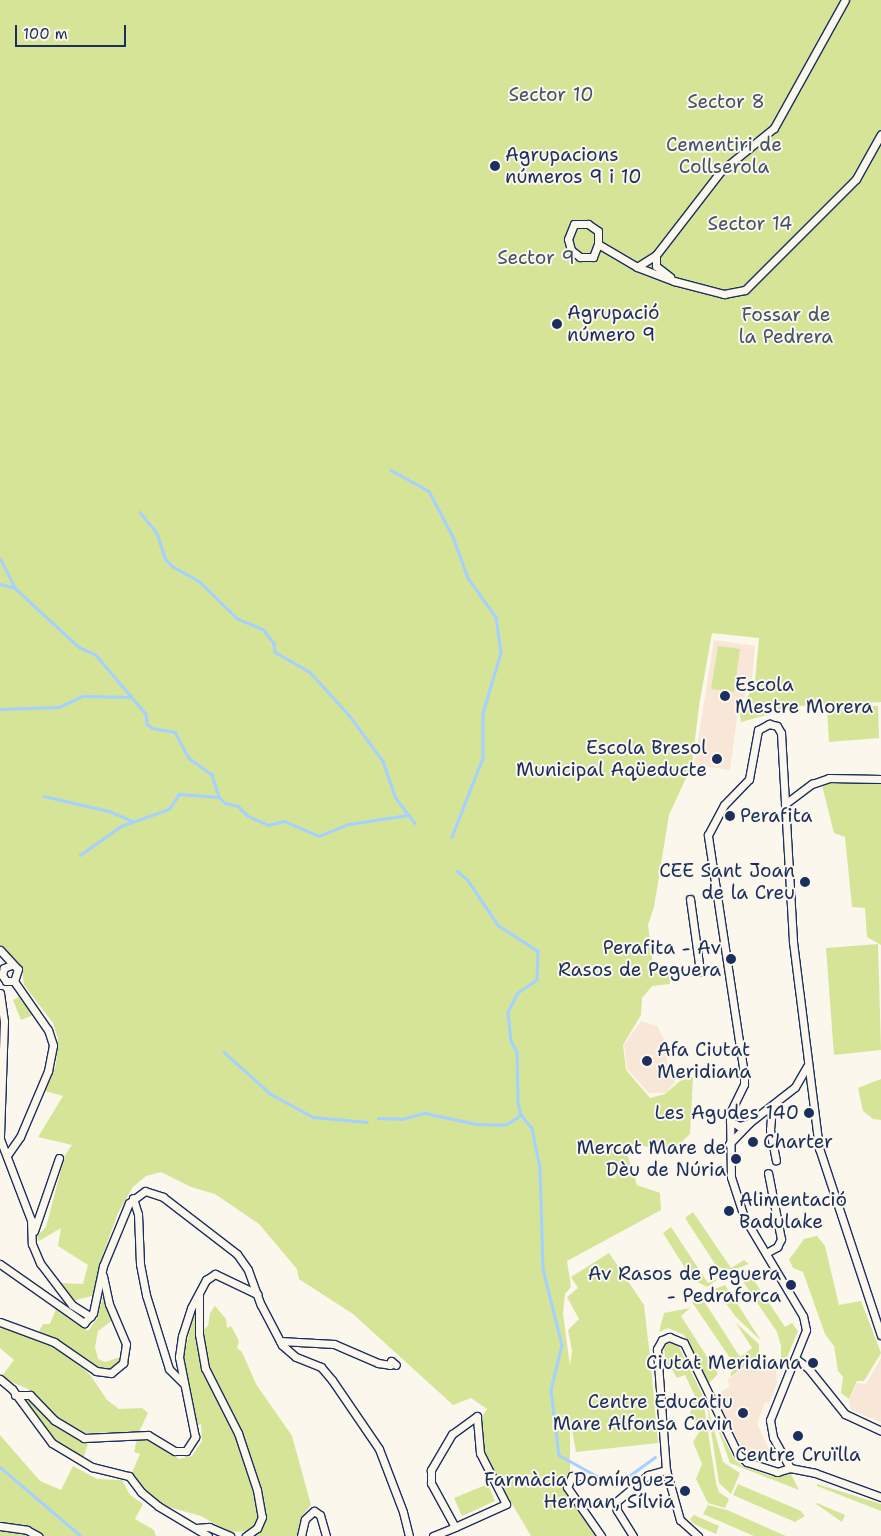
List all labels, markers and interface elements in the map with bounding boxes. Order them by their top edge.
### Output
scale bar [18,15,129,47]
text: 100 m [23,24,68,44]
park label: Sector 10 [508,84,594,106]
park label: Sector 8 [687,91,765,113]
park label: Cementiri de Collserola [666,134,782,178]
place label: Agrupacions números 9 i 10 [505,144,642,188]
marker: Agrupacions números 9 i 10 [489,160,501,172]
park label: Sector 14 [708,213,792,235]
park label: Sector 9 [497,247,575,269]
place label: Agrupació número 9 [567,302,660,346]
park label: Fossar de la Pedrera [739,304,833,348]
marker: Agrupació número 9 [551,318,563,330]
place label: Escola Mestre Morera [735,674,873,718]
marker: Escola Mestre Morera [719,690,731,702]
place label: Escola Bresol Municipal Aqüeducte [516,737,707,781]
marker: Escola Bresol Municipal Aqüeducte [711,753,723,765]
place label: Perafita [740,805,812,827]
marker: Perafita [724,810,736,822]
place label: CEE Sant Joan de la Creu [659,860,795,904]
marker: CEE Sant Joan de la Creu [799,876,811,888]
place label: Perafita - Av Rasos de Peguera [558,937,721,981]
marker: Perafita - Av Rasos de Peguera [725,953,737,965]
place label: Afa Ciutat Meridiana [657,1039,751,1083]
marker: Afa Ciutat Meridiana [641,1055,653,1067]
place label: Les Agudes 140 [655,1102,799,1124]
marker: Les Agudes 140 [803,1107,815,1119]
place label: Charter [763,1131,833,1153]
marker: Charter [747,1136,759,1148]
place label: Mercat Mare de Dèu de Núria [576,1137,726,1181]
marker: Mercat Mare de Dèu de Núria [730,1153,742,1165]
place label: Alimentació Badulake [739,1189,847,1233]
marker: Alimentació Badulake [723,1205,735,1217]
place label: Av Rasos de Peguera - Pedraforca [588,1263,781,1307]
marker: Av Rasos de Peguera - Pedraforca [785,1279,797,1291]
place label: Ciutat Meridiana [646,1352,802,1374]
marker: Ciutat Meridiana [806,1356,820,1370]
place label: Centre Educatiu Mare Alfonsa Cavin [553,1391,733,1435]
marker: Centre Educatiu Mare Alfonsa Cavin [737,1407,749,1419]
marker: Centre Cruïlla [792,1430,804,1442]
place label: Centre Cruïlla [735,1444,861,1466]
place label: Farmàcia Domínguez Herman, Sílvia [484,1469,675,1513]
marker: Farmàcia Domínguez Herman, Sílvia [679,1485,691,1497]

